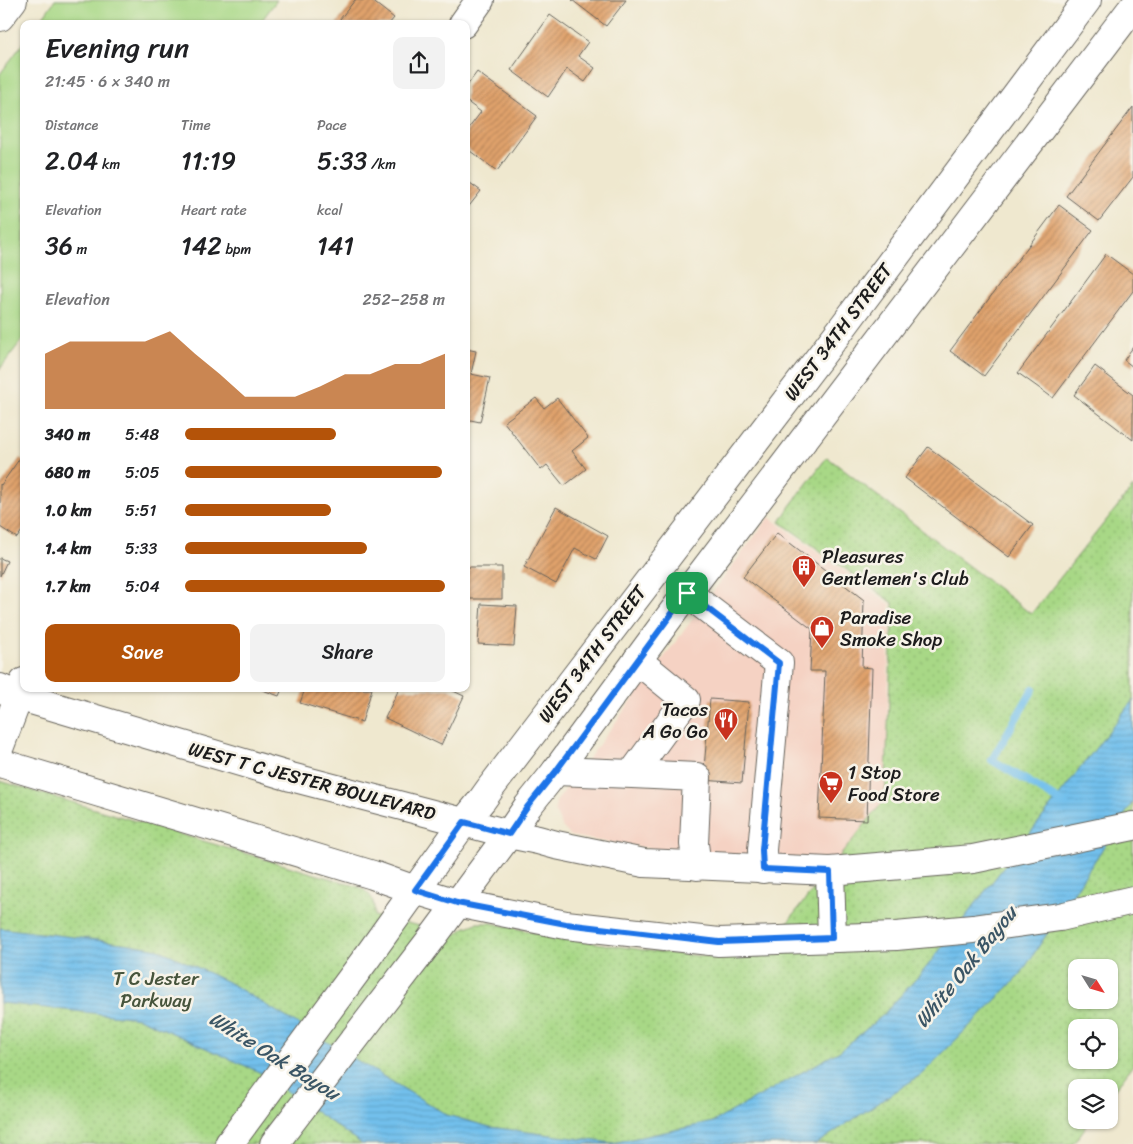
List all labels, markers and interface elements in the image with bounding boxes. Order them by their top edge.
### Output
text: Evening run [45,23,189,72]
button: share [393,37,445,89]
text: 21:45 · 6 × 340 m [45,67,170,96]
text: Distance [45,113,98,138]
text: Time [181,113,211,138]
text: Pace [317,113,347,138]
text: 2.04 [45,138,98,183]
text: 11:19 [181,138,236,183]
text: 5:33 [317,138,367,183]
text: km [98,152,120,177]
text: /km [367,152,396,177]
text: Elevation [45,198,102,223]
text: Heart rate [181,198,247,223]
text: kcal [317,198,342,223]
text: 36 [45,223,73,268]
text: 142 [181,223,222,268]
text: 141 [317,223,354,268]
text: m [73,237,87,262]
text: bpm [222,237,251,262]
street label: WEST 34TH STREET [775,255,902,408]
text: Elevation [45,285,110,314]
text: 252–258 m [363,285,445,314]
text: 340 m [45,420,90,449]
text: 5:48 [125,420,159,449]
text: 680 m [45,458,90,487]
text: 5:05 [125,458,160,487]
text: 1.0 km [45,496,92,525]
text: 5:51 [125,496,156,525]
text: 1.4 km [45,534,92,563]
text: 5:33 [125,534,157,563]
place label: Pleasures Gentlemen's Club [822,540,969,595]
building icon: Pleasures Gentlemen's Club [791,554,817,588]
text: 1.7 km [45,572,91,601]
text: 5:04 [125,572,160,601]
pin [666,572,708,614]
street label: WEST 34TH STREET [529,577,656,730]
icon: arrive [673,579,701,607]
place label: Paradise Smoke Shop [840,601,942,656]
shop icon: Paradise Smoke Shop [809,615,835,649]
button: Save [45,624,240,682]
button: Share [250,624,445,682]
place label: Tacos A Go Go [642,693,708,748]
restaurant icon: Tacos A Go Go [713,707,739,741]
street label: WEST T C JESTER BOULEVARD [185,732,440,830]
place label: 1 Stop Food Store [848,756,940,811]
supermarket icon: 1 Stop Food Store [818,770,844,804]
water label: White Oak Bayou [906,897,1028,1036]
north arrow [1068,959,1118,1009]
map controls [1068,959,1118,1129]
park label: T C Jester Parkway [113,962,200,1017]
water label: White Oak Bayou [202,1002,348,1111]
button: locate [1068,1019,1118,1069]
button: layers [1068,1079,1118,1129]

